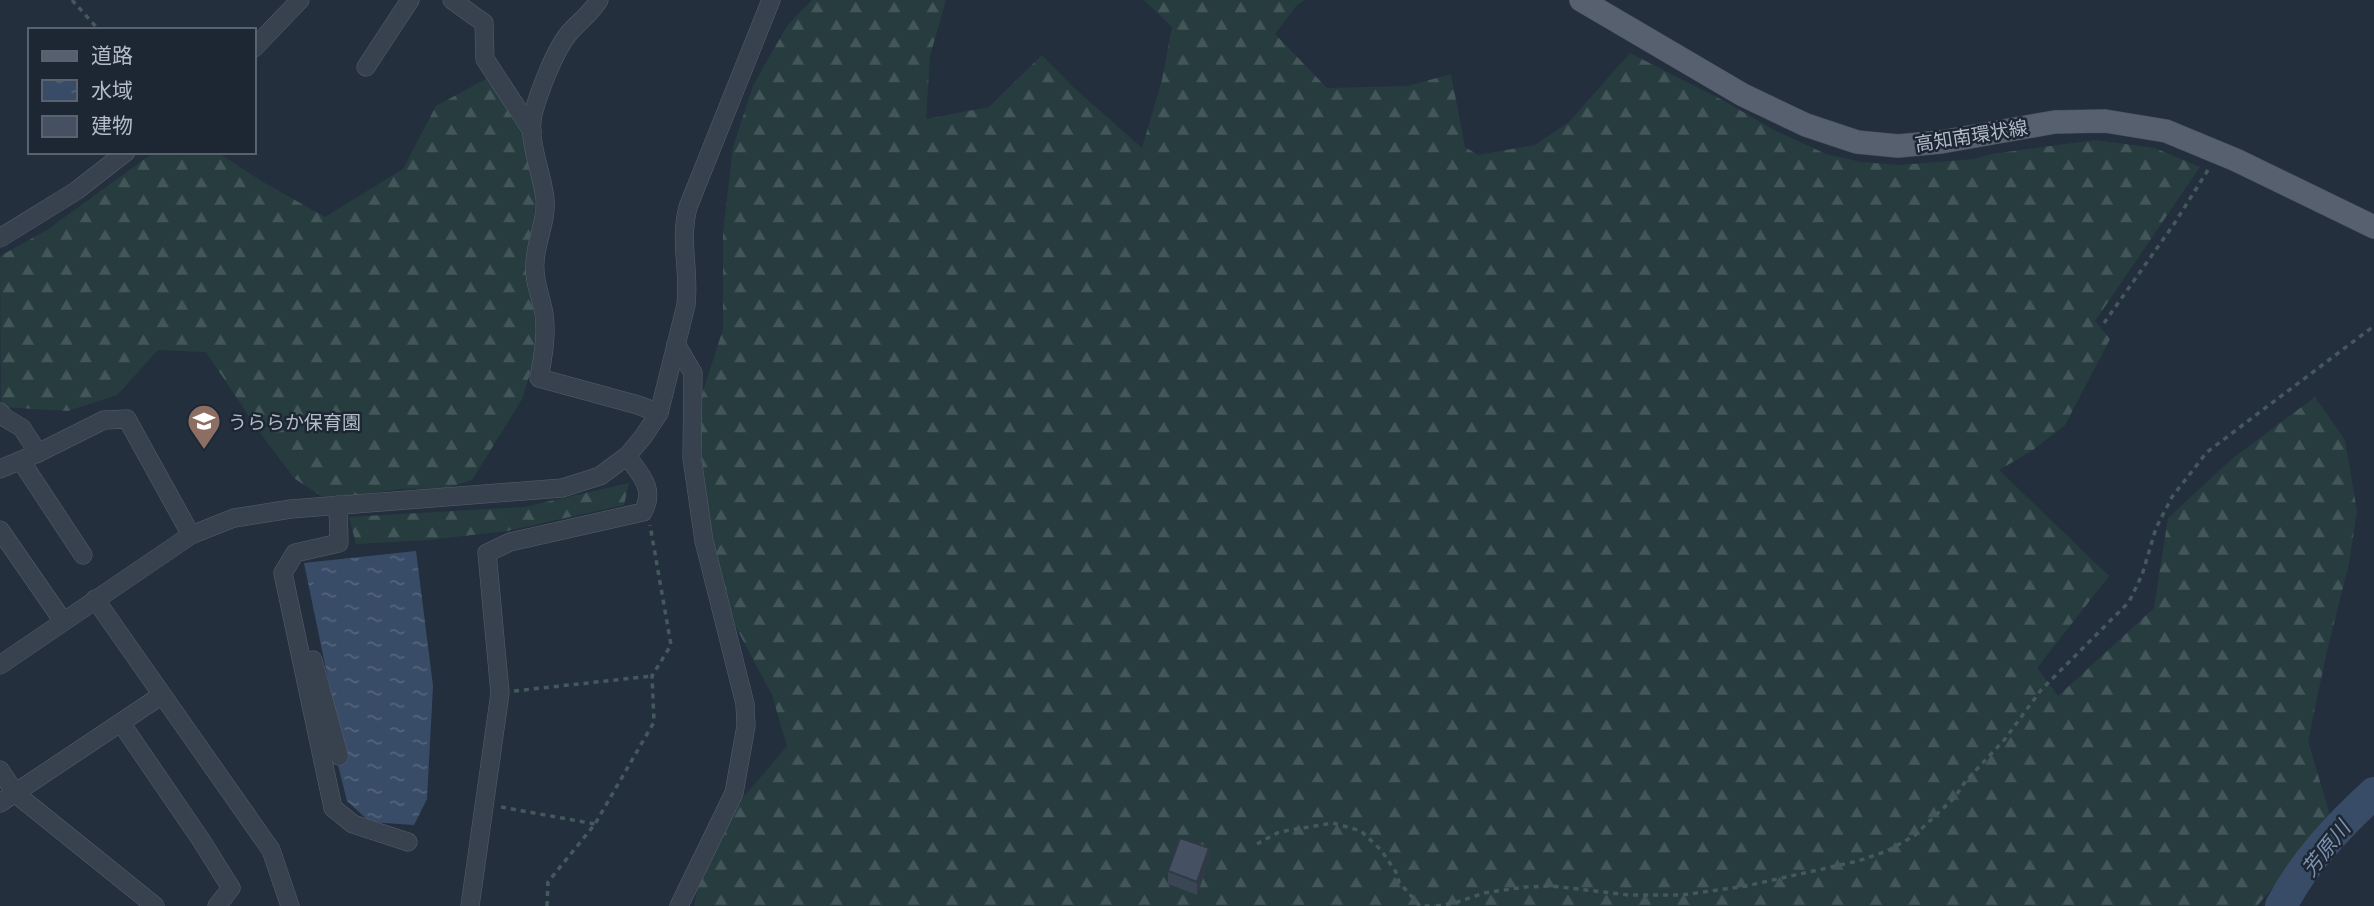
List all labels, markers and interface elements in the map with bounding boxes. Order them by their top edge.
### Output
legend [28,28,256,154]
text: 道路 [91,42,133,67]
text: 水域 [91,77,133,102]
text: 建物 [91,112,133,137]
street label: 高知南環状線 [1913,115,2029,155]
school or university icon: うららか保育園 [185,402,223,451]
place label: うららか保育園 [228,410,361,433]
water label: 芳原川 [2296,814,2355,881]

